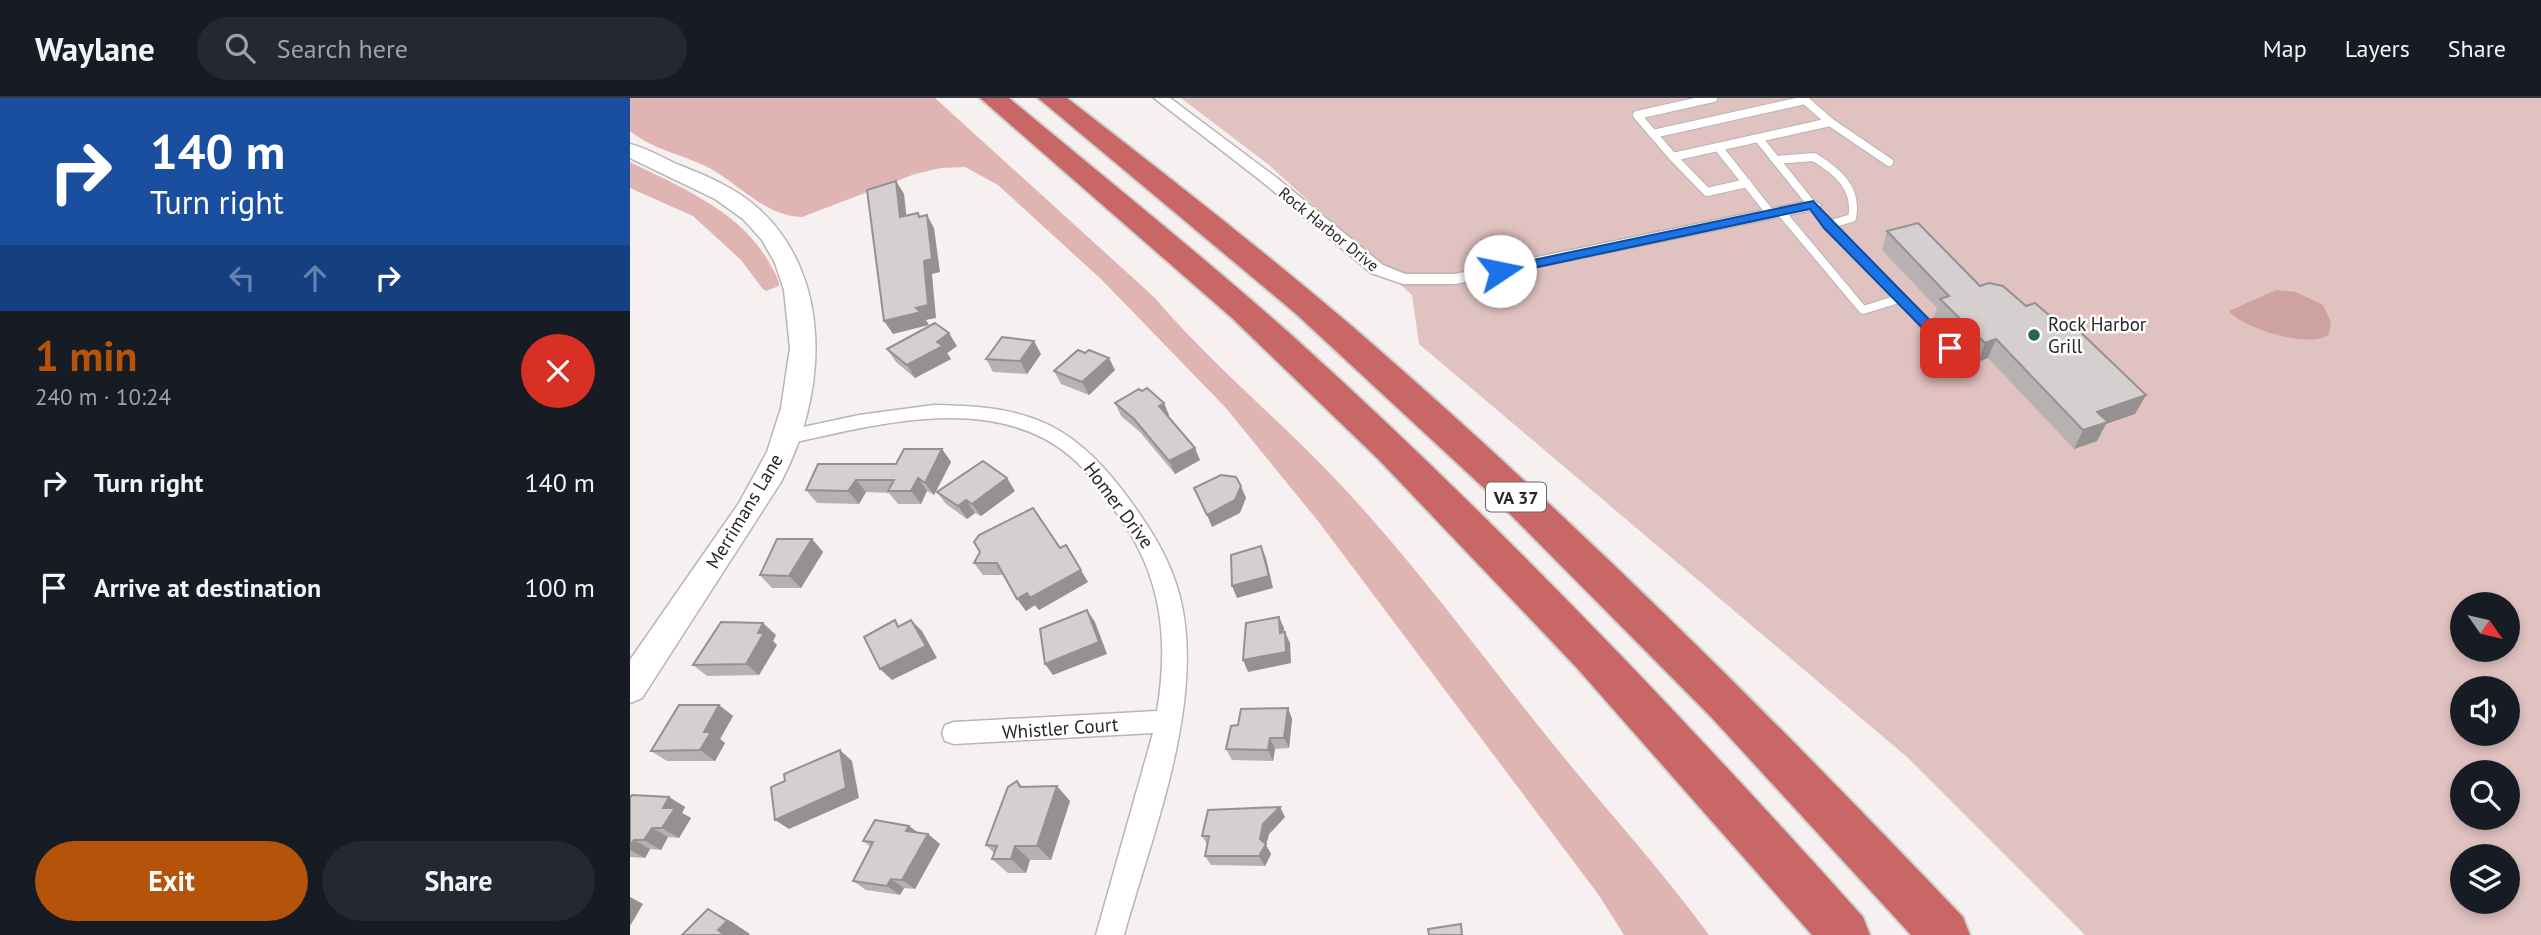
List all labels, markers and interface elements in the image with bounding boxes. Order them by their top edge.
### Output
search box [197,17,687,80]
text: Waylane [35,27,155,70]
icon: search [221,29,259,67]
text: Search here [277,32,408,65]
text: Map [2263,33,2307,64]
text: Layers [2345,33,2410,64]
text: Share [2448,33,2506,64]
text: 140 m [150,119,285,183]
icon: right [35,126,126,217]
text: Turn right [150,181,284,223]
street label: Rock Harbor Drive [1275,183,1383,275]
position arrow [1463,234,1537,308]
icon: left [223,259,261,297]
icon: ahead [296,259,334,297]
icon: right [369,259,407,297]
place label: Rock Harbor Grill [2048,312,2147,358]
pin [1920,318,1980,378]
marker: Rock Harbor Grill [2026,327,2042,343]
text: 1 min [35,328,137,383]
icon: arrive [1931,329,1969,367]
button: close [521,334,595,408]
text: 240 m · 10:24 [35,382,171,411]
street label: Merrimans Lane [700,449,788,573]
street label: Homer Drive [1079,457,1159,553]
icon: right [35,464,73,502]
text: Turn right [94,466,203,499]
text: 140 m [524,466,595,499]
road number: VA 37 [1486,482,1546,512]
icon: arrive [35,569,73,607]
text: Arrive at destination [94,571,321,604]
text: 100 m [524,571,595,604]
north arrow [2450,592,2520,662]
map controls [2450,592,2520,914]
button: sound [2450,676,2520,746]
street label: Whistler Court [1001,712,1119,744]
button: search [2450,760,2520,830]
button: Exit [35,841,308,921]
button: Share [322,841,595,921]
button: layers [2450,844,2520,914]

